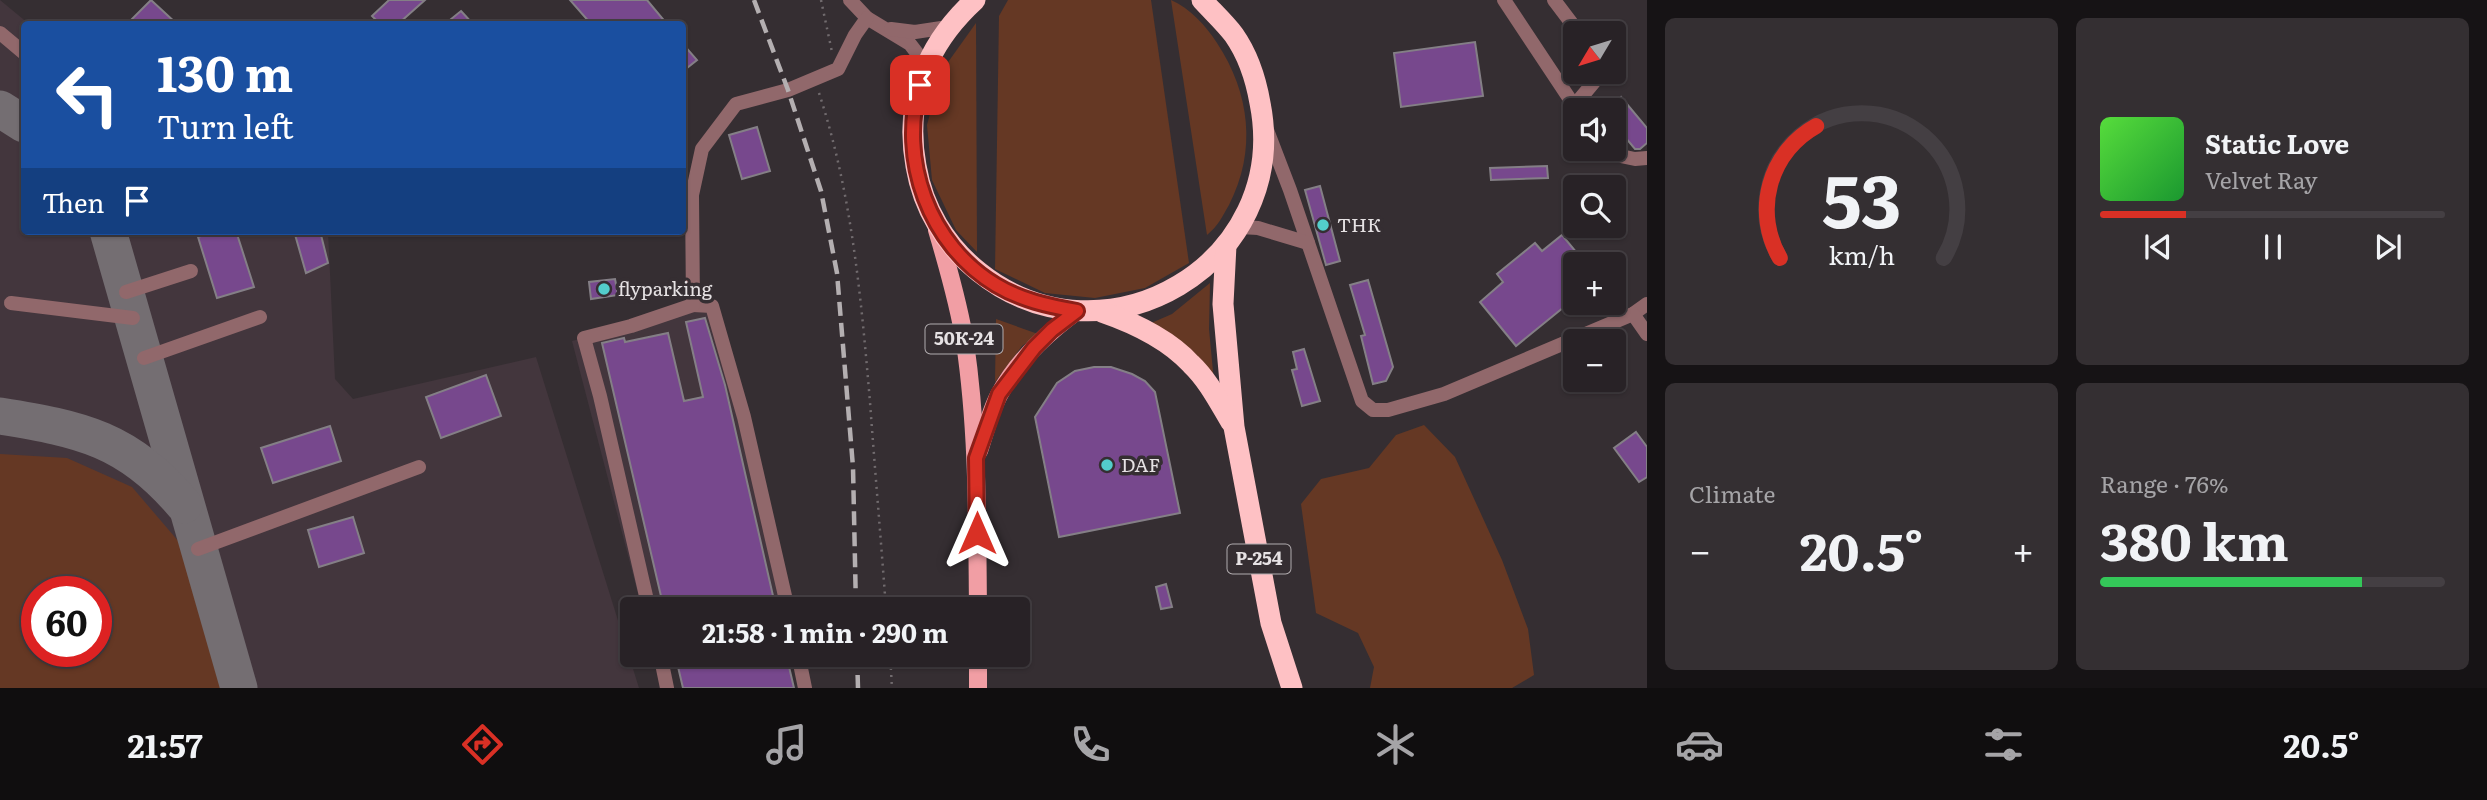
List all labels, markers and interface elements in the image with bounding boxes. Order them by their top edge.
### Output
north arrow [1563,21,1626,84]
map controls [1563,21,1626,392]
text: 130 m [157,34,293,107]
icon: left [42,49,133,140]
pin [890,55,950,115]
icon: arrive [901,66,939,104]
button: sound [1563,98,1626,161]
text: Turn left [157,101,294,149]
text: Static Love [2205,123,2349,162]
text: 53 [1822,142,1901,250]
text: Velvet Ray [2205,162,2317,196]
button: search [1563,175,1626,238]
text: Then [42,182,104,221]
icon: arrive [118,182,156,220]
place label: ТНК [1337,210,1381,238]
marker: ТНК [1315,217,1331,233]
icon: previous [2139,228,2177,266]
icon: pause [2254,228,2292,266]
icon: next [2369,228,2407,266]
text: km/h [1828,236,1895,273]
button: + [1563,252,1626,315]
place label: flyparking [618,274,713,302]
marker: flyparking [596,281,612,297]
road number: 50К-24 [926,324,1002,354]
button: − [1563,329,1626,392]
place label: DAF [1121,450,1160,478]
marker: DAF [1099,457,1115,473]
text: Range · 76% [2100,466,2228,500]
text: Climate [1689,476,1775,510]
position arrow [940,496,1014,570]
text: 380 km [2100,500,2289,577]
text: 20.5° [1800,510,1923,587]
text: − [1689,520,1711,577]
text: + [2012,520,2034,577]
road number: Р-254 [1228,544,1290,574]
speed limit sign: 60 [21,576,112,667]
text: 21:58 · 1 min · 290 m [702,612,948,651]
text: 21:57 [128,720,203,768]
icon: directions [458,720,507,769]
icon: music [762,720,811,769]
icon: phone [1066,720,1115,769]
icon: climate [1371,720,1420,769]
icon: car [1675,720,1724,769]
icon: filters [1979,720,2028,769]
text: 20.5° [2283,720,2359,768]

